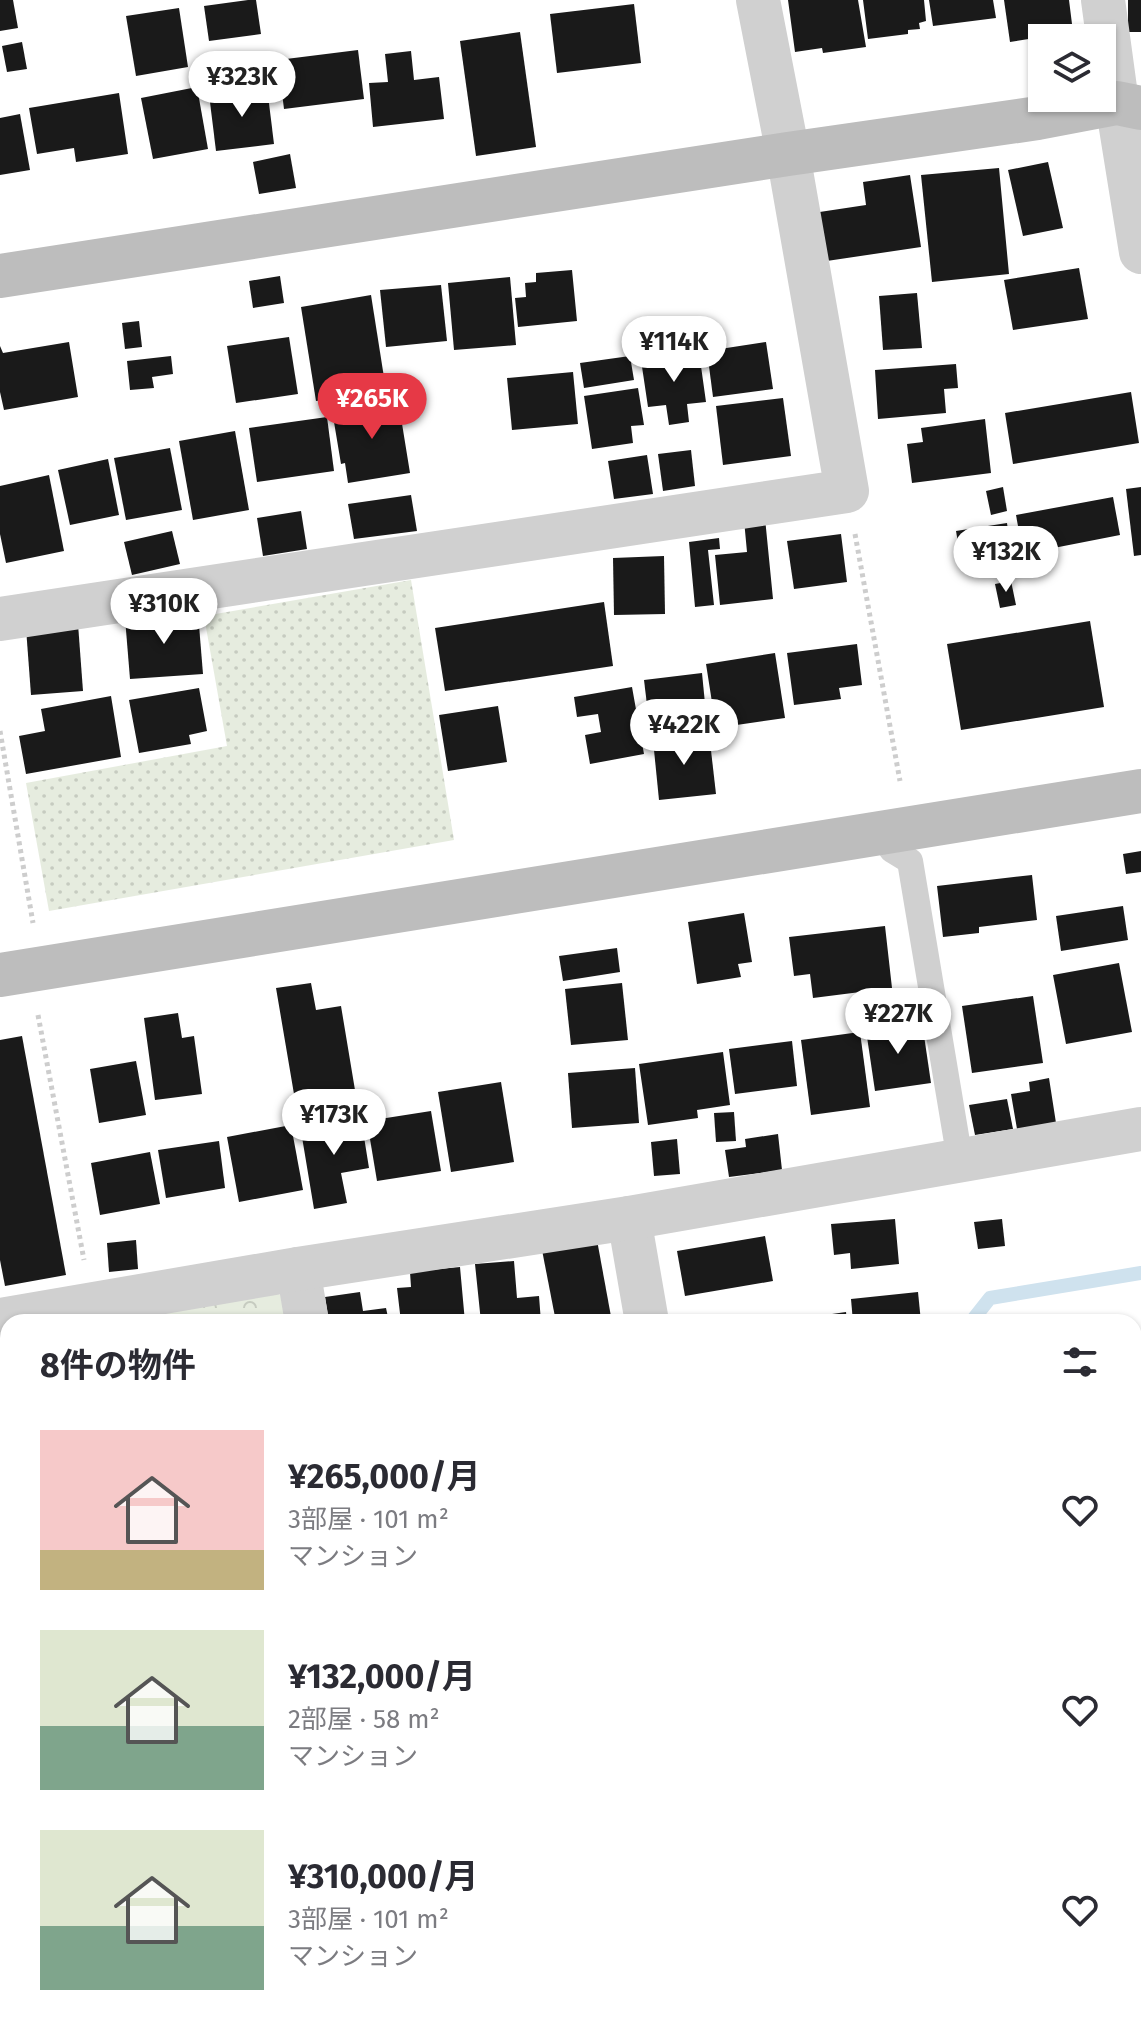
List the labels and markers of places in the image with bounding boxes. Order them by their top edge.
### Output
pin: ¥323K [186,51,298,119]
pin: ¥114K [618,316,730,384]
pin: ¥265K [316,373,428,441]
pin: ¥132K [950,526,1062,594]
pin: ¥310K [108,578,220,646]
pin: ¥422K [628,699,740,767]
pin: ¥227K [842,988,954,1056]
pin: ¥173K [278,1089,390,1157]

